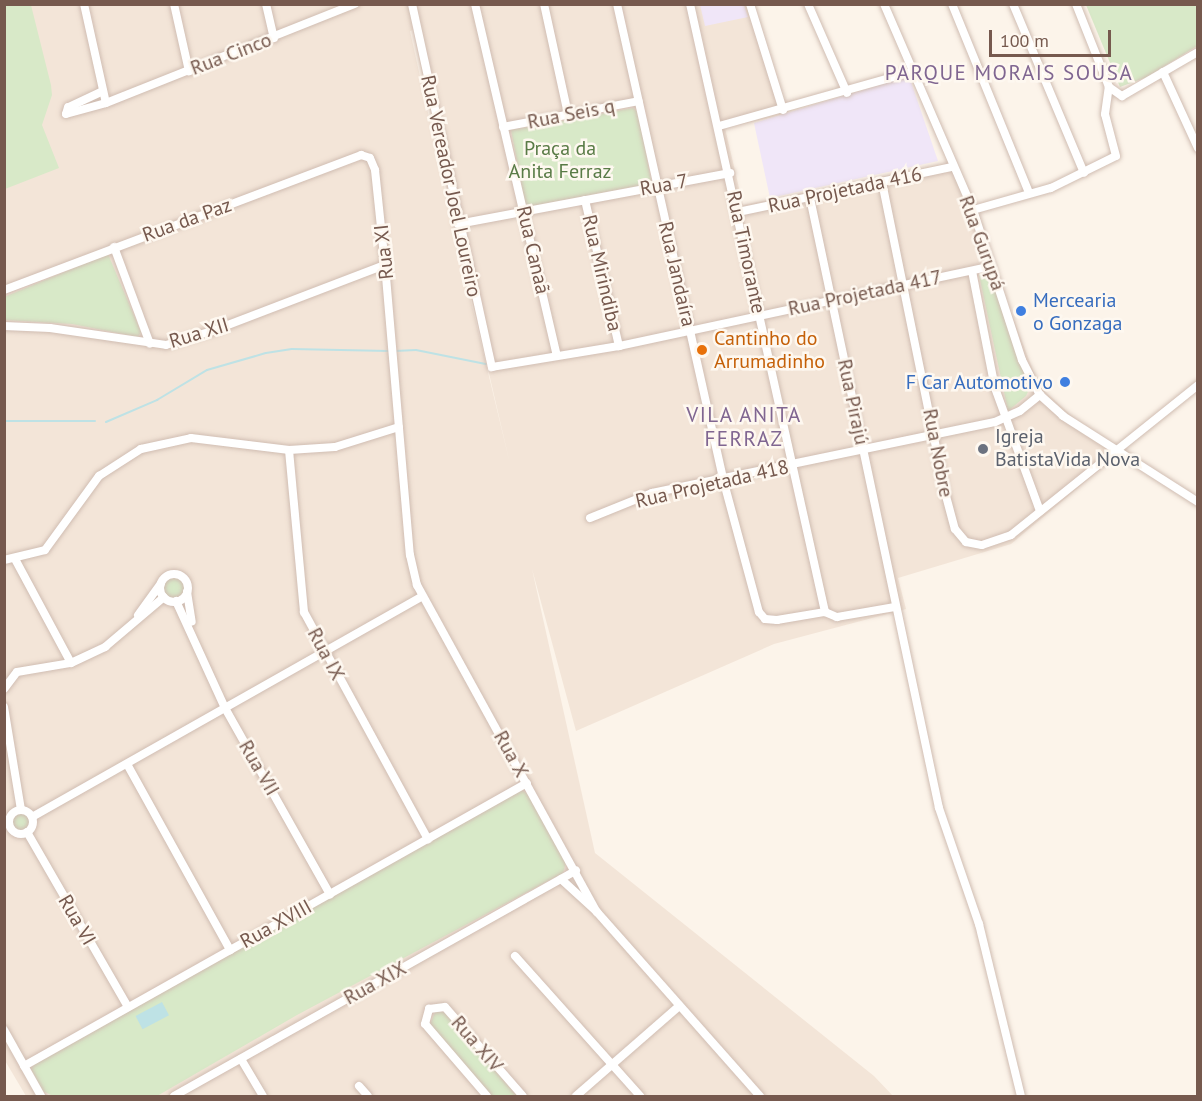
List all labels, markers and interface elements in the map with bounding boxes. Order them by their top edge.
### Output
scale bar [992,18,1114,56]
street label: Rua Cinco [187,28,275,80]
text: 100 m [1000,29,1049,52]
district label: PARQUE MORAIS SOUSA [885,60,1133,86]
street label: Rua Vereador Joel Loureiro [416,72,486,300]
street label: Rua Seis q [525,94,617,134]
park label: Praça da Anita Ferraz [509,137,611,184]
street label: Rua Projetada 416 [766,162,924,218]
street label: Rua 7 [638,169,690,201]
street label: Rua Timorante [721,188,771,316]
street label: Rua Gurupá [954,192,1010,294]
street label: Rua da Paz [139,193,235,247]
street label: Rua Canaã [511,204,555,296]
street label: Rua Mirindiba [577,212,627,334]
street label: Rua Jandaíra [653,219,701,329]
street label: Rua XI [369,223,399,281]
street label: Rua Projetada 417 [786,265,944,321]
place label: Mercearia o Gonzaga [1033,288,1122,335]
marker: Mercearia o Gonzaga [1014,304,1028,318]
street label: Rua XII [166,312,232,354]
place label: Cantinho do Arrumadinho [714,326,825,373]
marker: Cantinho do Arrumadinho [695,343,709,357]
street label: Rua Pirajú [832,357,874,447]
place label: F Car Automotivo [905,370,1053,394]
marker: F Car Automotivo [1058,375,1072,389]
district label: VILA ANITA FERRAZ [686,402,802,452]
street label: Rua Nobre [918,407,958,499]
place label: Igreja BatistaVida Nova [995,425,1140,472]
marker: Igreja BatistaVida Nova [976,442,990,456]
street label: Rua Projetada 418 [633,455,791,513]
street label: Rua IX [302,624,350,684]
street label: Rua X [488,726,534,782]
street label: Rua VII [233,736,285,800]
street label: Rua VI [53,890,101,950]
street label: Rua XVIII [236,894,316,954]
street label: Rua XIX [339,956,411,1010]
street label: Rua XIV [446,1011,508,1077]

